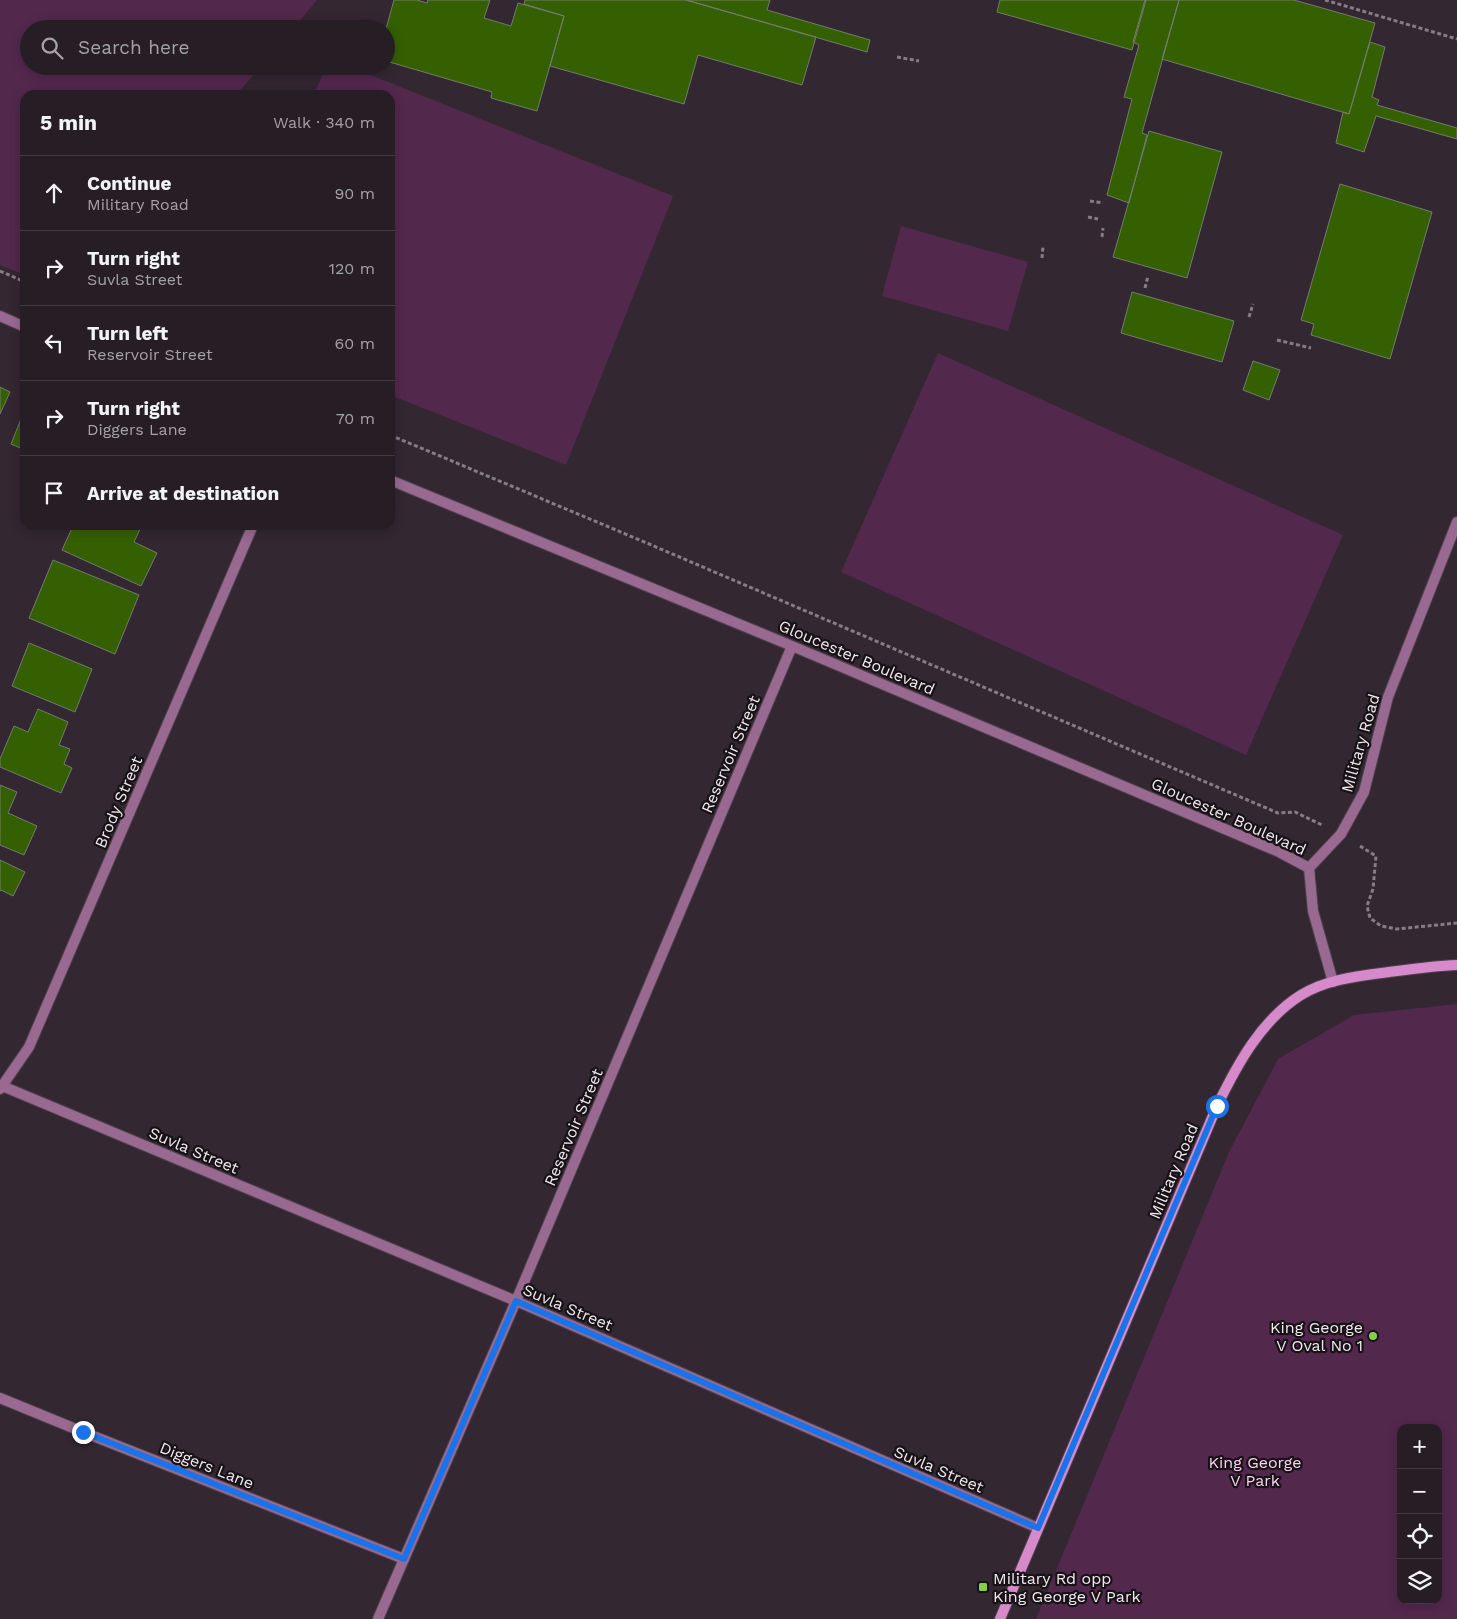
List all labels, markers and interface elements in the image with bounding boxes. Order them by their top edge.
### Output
search box [20,20,395,75]
icon: search [38,34,66,62]
text: Search here [78,36,189,59]
text: 5 min [40,110,97,135]
text: Walk · 340 m [273,113,375,132]
text: Continue [87,172,171,195]
icon: ahead [40,179,68,207]
text: 90 m [334,184,375,203]
text: Military Road [87,195,189,214]
text: Turn right [87,247,180,270]
icon: right [40,254,68,282]
text: 120 m [329,259,375,278]
text: Suvla Street [87,270,183,289]
text: Turn left [87,322,168,345]
icon: left [40,329,68,357]
text: 60 m [335,334,375,353]
text: Reservoir Street [87,345,213,364]
text: Turn right [87,397,180,420]
icon: right [40,404,68,432]
text: 70 m [336,409,375,428]
text: Diggers Lane [87,420,187,439]
icon: arrive [40,479,68,507]
text: Arrive at destination [87,482,279,505]
street label: Gloucester Boulevard [776,616,938,699]
street label: Reservoir Street [697,692,764,816]
street label: Military Road [1337,692,1384,795]
street label: Brody Street [91,753,146,851]
street label: Gloucester Boulevard [1148,774,1309,859]
street label: Reservoir Street [540,1065,607,1189]
route start [1206,1095,1229,1118]
street label: Military Road [1145,1121,1202,1222]
street label: Suvla Street [146,1123,242,1178]
street label: Suvla Street [520,1280,616,1335]
place label: King George V Oval No 1 [1270,1318,1363,1355]
marker: King George V Oval No 1 [1367,1330,1379,1342]
route end [72,1421,95,1444]
map controls [1397,1424,1442,1604]
button: + [1397,1424,1442,1469]
street label: Diggers Lane [157,1438,257,1493]
street label: Suvla Street [891,1442,987,1497]
park label: King George V Park [1209,1453,1301,1490]
button: − [1397,1469,1442,1514]
button: locate [1397,1514,1442,1559]
button: layers [1397,1559,1442,1604]
place label: Military Rd opp King George V Park [993,1569,1141,1606]
marker: Military Rd opp King George V Park [977,1581,989,1593]

